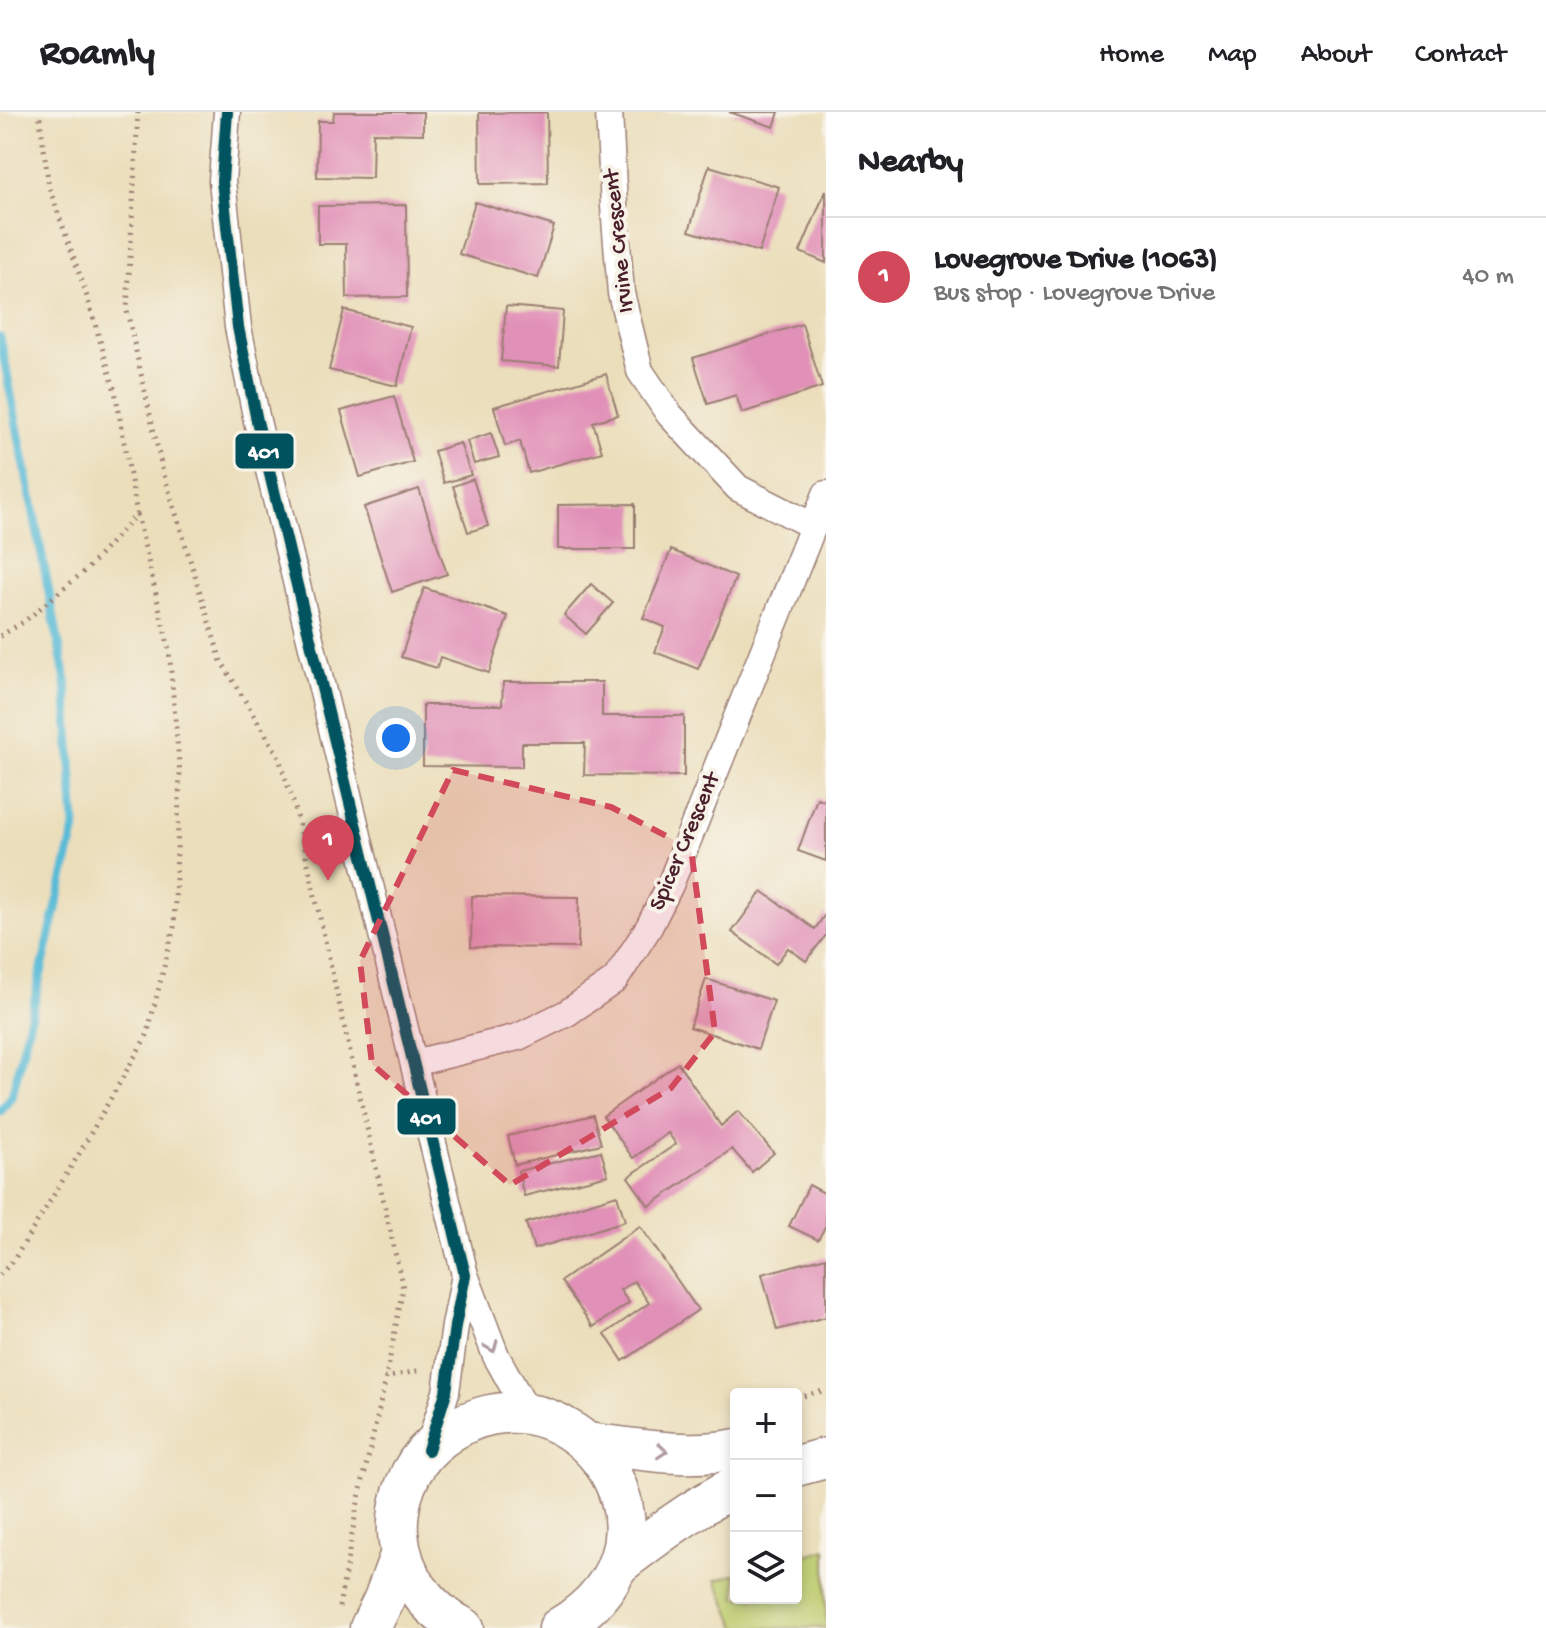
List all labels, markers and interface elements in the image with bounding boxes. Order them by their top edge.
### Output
text: Roamly [40,33,155,77]
text: Home [1099,39,1164,72]
text: Map [1208,39,1257,72]
text: About [1301,39,1371,72]
text: Contact [1415,39,1506,72]
text: Nearby [858,144,963,184]
street label: Irvine Crescent [598,166,642,314]
text: Lovegrove Drive (1063) [934,244,1218,279]
text: 1 [879,262,889,293]
text: 40 m [1462,262,1514,293]
text: Bus stop · Lovegrove Drive [934,279,1215,310]
line badge: 401 [234,432,295,470]
text: 401 [247,441,280,467]
your location [376,718,416,758]
street label: Spicer Crescent [644,766,729,915]
pin: 1 [302,815,354,881]
line badge: 401 [396,1097,457,1136]
text: 401 [409,1107,442,1133]
one-way arrow [483,1339,499,1353]
map controls [730,1388,802,1604]
button: + [730,1388,802,1460]
one-way arrow [656,1442,669,1459]
button: − [730,1460,802,1532]
button: layers [730,1532,802,1604]

